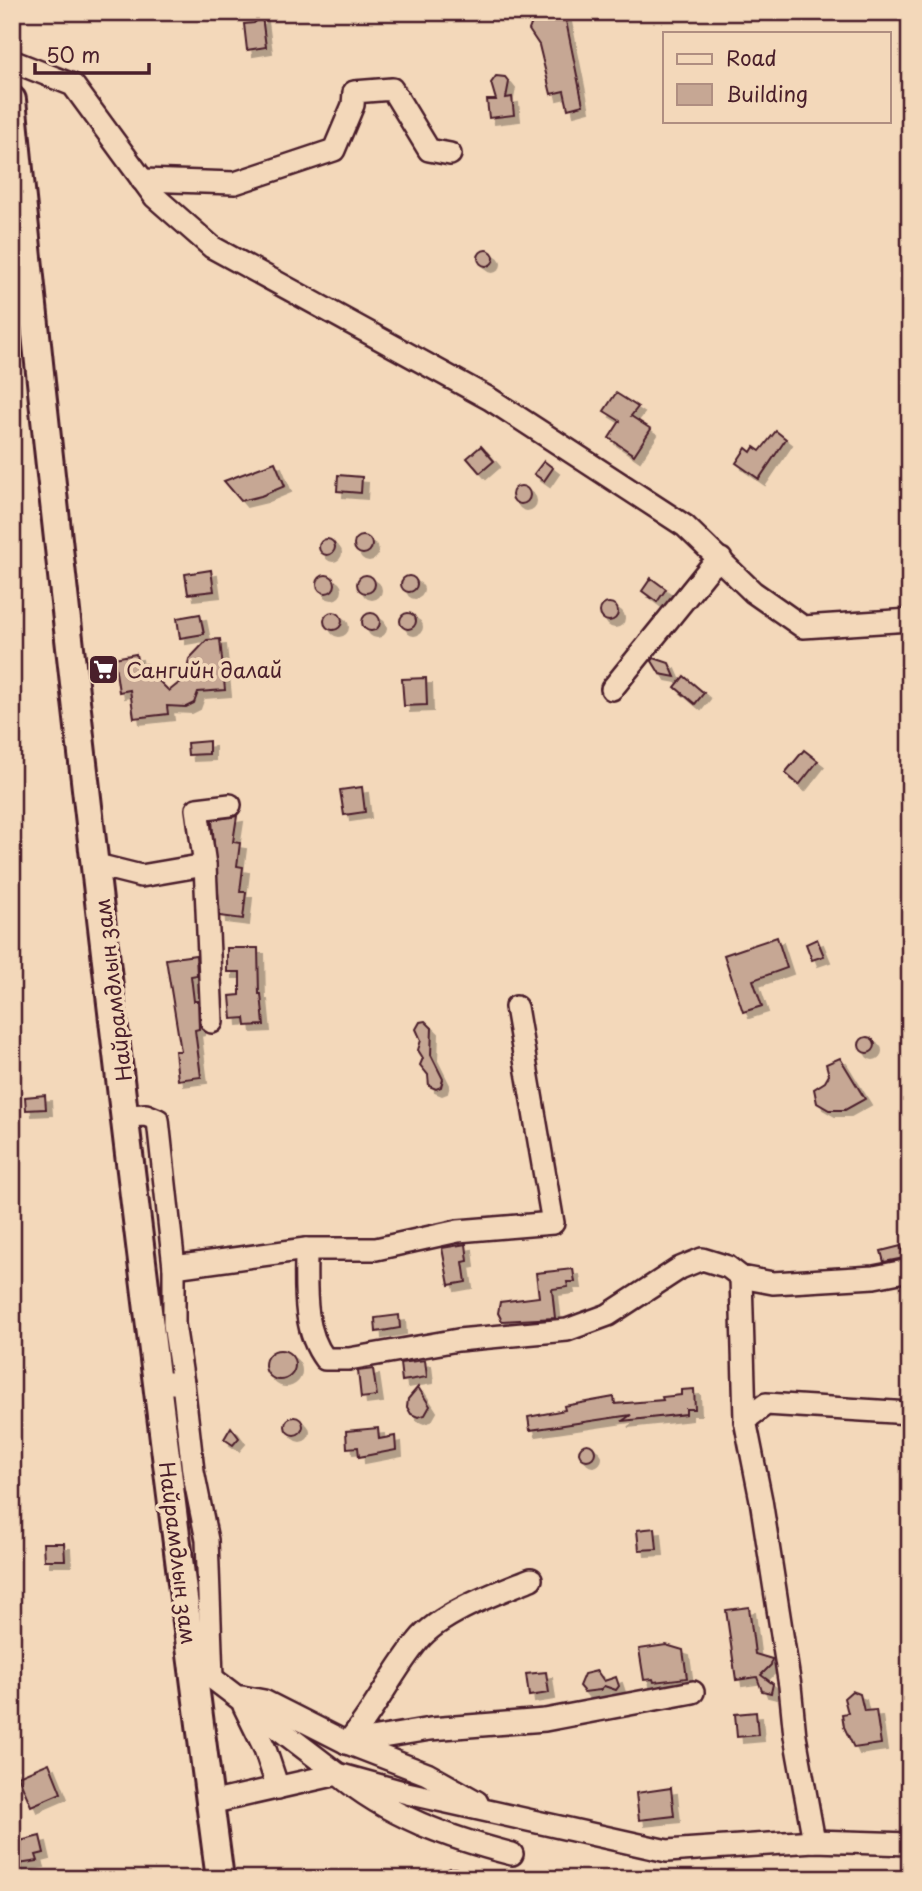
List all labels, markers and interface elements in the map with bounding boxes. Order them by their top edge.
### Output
scale bar [35,32,149,76]
legend [663,32,890,122]
text: 50 m [46,38,100,70]
text: Road [726,41,777,73]
text: Building [726,77,808,109]
supermarket icon: Сангийн далай [86,652,120,686]
place label: Сангийн далай [126,653,282,685]
street label: Найрамдлын зам [85,897,139,1083]
street label: Найрамдлын зам [152,1460,206,1646]

